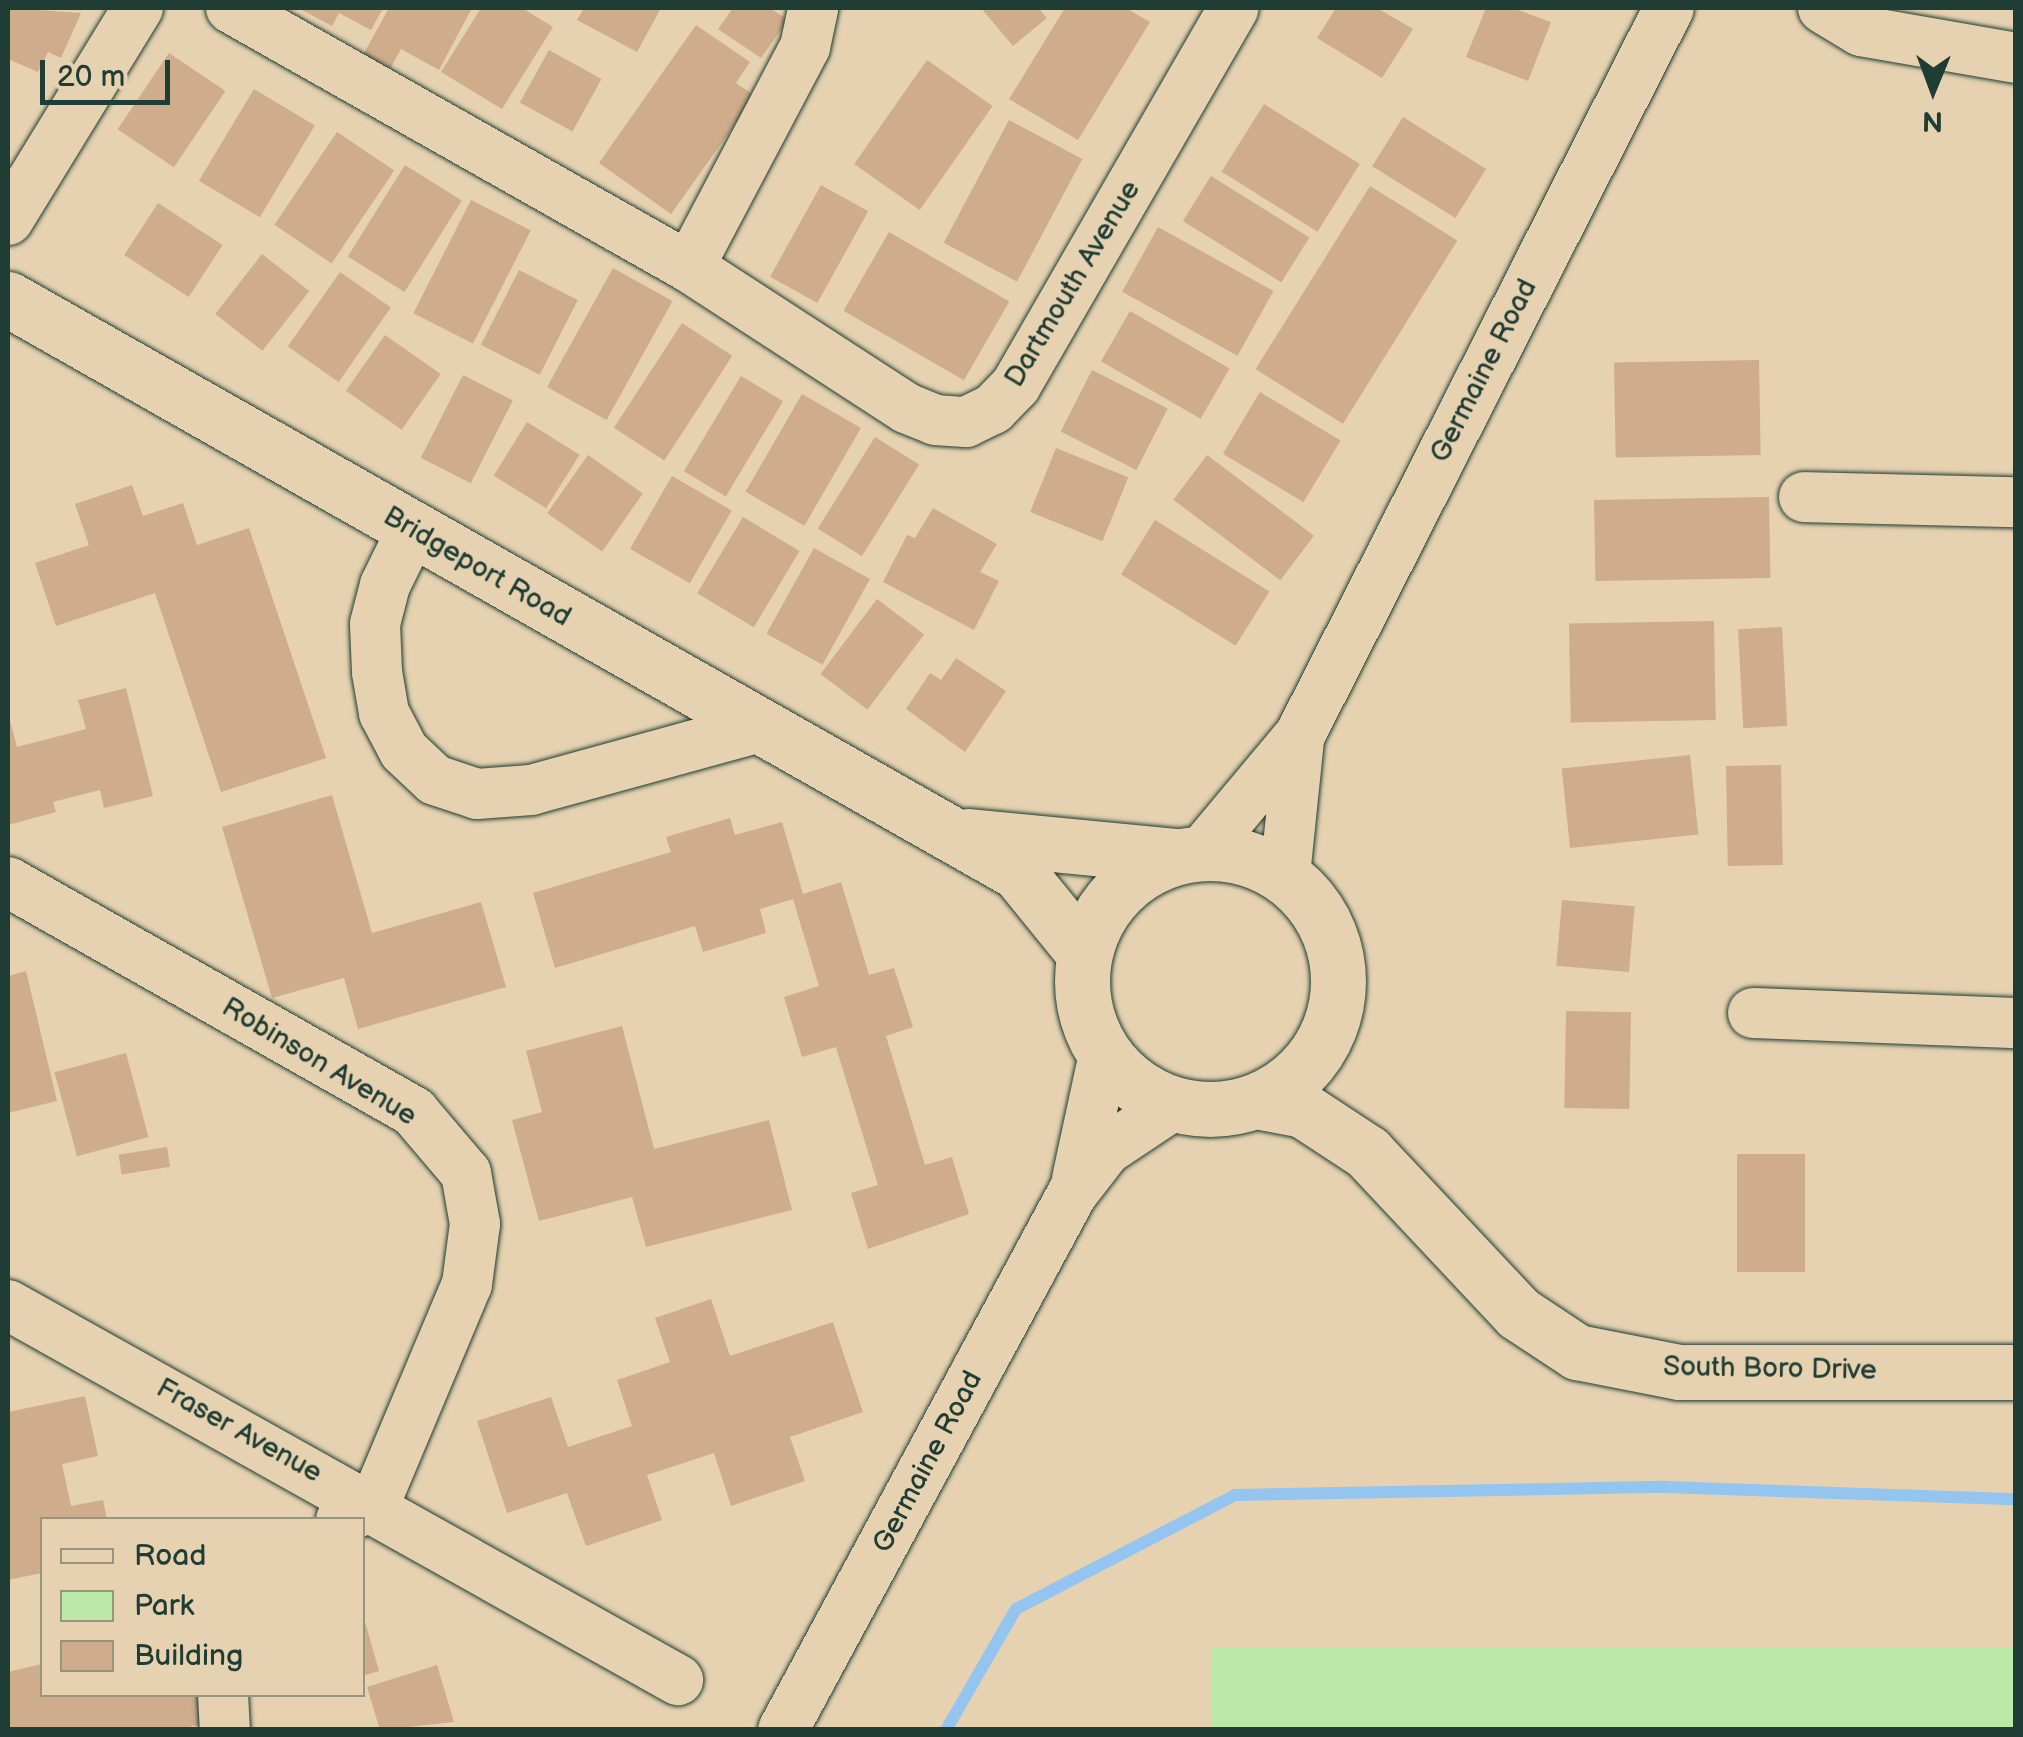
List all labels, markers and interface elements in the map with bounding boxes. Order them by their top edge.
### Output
scale bar [45,40,175,102]
north arrow [1883,40,1983,140]
text: 20 m [57,59,125,95]
text: N [1922,104,1943,137]
street label: Dartmouth Avenue [998,175,1148,393]
street label: Germaine Road [1423,274,1545,468]
street label: Bridgeport Road [377,500,577,634]
street label: Robinson Avenue [216,991,422,1133]
street label: South Boro Drive [1663,1350,1877,1388]
street label: Germaine Road [866,1365,990,1559]
street label: Fraser Avenue [150,1372,328,1490]
legend [40,1517,365,1697]
text: Road [134,1538,207,1574]
text: Park [134,1588,194,1624]
text: Building [134,1638,243,1674]

